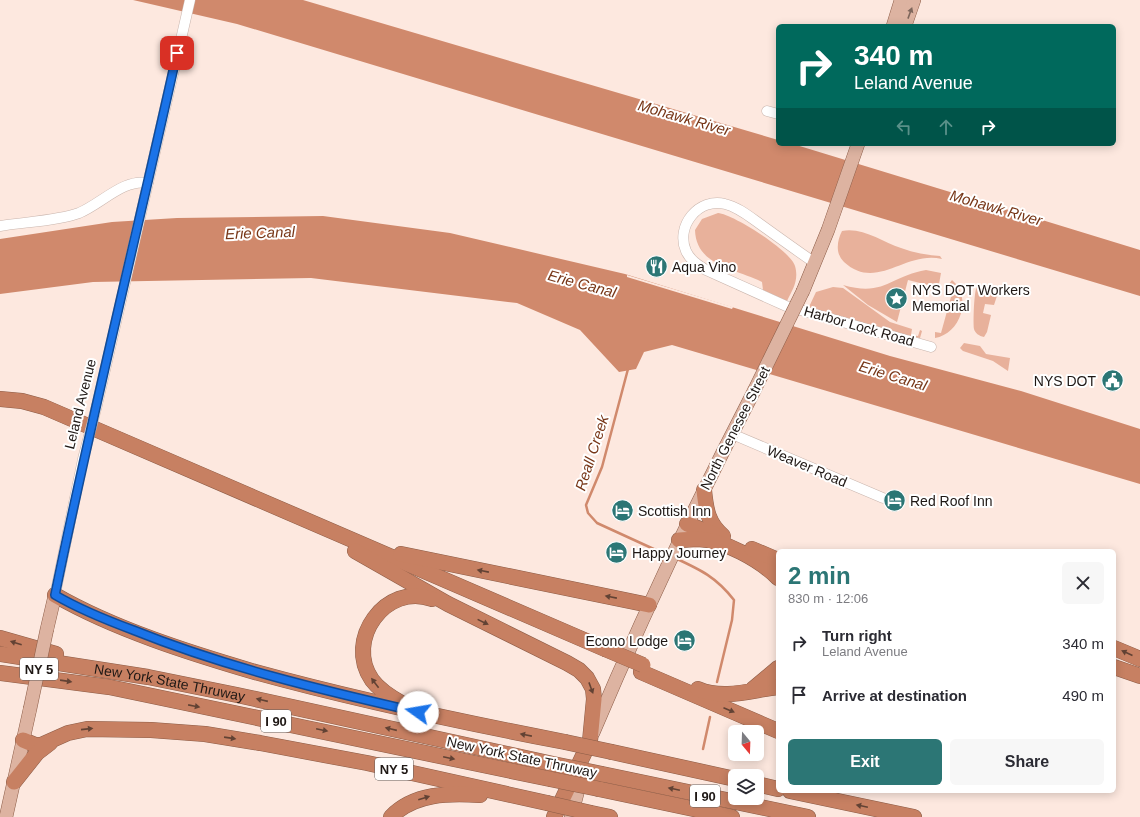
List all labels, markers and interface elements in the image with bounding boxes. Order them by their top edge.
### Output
one-way arrow [907,7,913,19]
pin [160,36,194,70]
icon: right [788,40,840,92]
text: 340 m [854,40,933,71]
icon: arrive [166,42,188,64]
text: Leland Avenue [854,73,973,93]
water label: Mohawk River [636,96,733,139]
icon: left [893,116,915,138]
icon: ahead [935,116,957,138]
icon: right [977,116,999,138]
water label: Mohawk River [948,186,1045,229]
water label: Erie Canal [225,223,296,242]
restaurant icon: Aqua Vino [644,254,670,280]
place label: Aqua Vino [672,259,737,275]
water label: Erie Canal [546,266,619,301]
place label: NYS DOT Workers Memorial [912,282,1030,314]
place icon: NYS DOT Workers Memorial [883,285,909,311]
street label: Harbor Lock Road [802,303,916,349]
street label: Leland Avenue [61,357,99,451]
water label: Erie Canal [857,357,930,394]
street label: North Genesee Street [697,364,773,492]
public building icon: NYS DOT [1099,368,1125,394]
place label: NYS DOT [1034,373,1096,389]
water label: Reall Creek [571,412,612,493]
street label: Weaver Road [765,442,849,490]
hotel icon: Red Roof Inn [881,488,907,514]
place label: Red Roof Inn [910,493,993,509]
hotel icon: Scottish Inn [609,498,635,524]
place label: Scottish Inn [638,503,711,519]
hotel icon: Happy Journey [603,540,629,566]
place label: Happy Journey [632,545,726,561]
text: 2 min [788,562,851,589]
button: close [1062,562,1104,604]
one-way arrow [477,568,489,574]
text: 830 m · 12:06 [788,591,868,606]
one-way arrow [604,594,617,600]
one-way arrow [477,619,488,625]
text: Turn right [822,627,892,644]
hotel icon: Econo Lodge [671,628,697,654]
icon: right [788,632,810,654]
place label: Econo Lodge [585,633,668,649]
text: 340 m [1062,635,1104,652]
one-way arrow [9,640,21,646]
text: Leland Avenue [822,644,908,659]
one-way arrow [1121,650,1133,656]
road number: NY 5 [20,658,58,680]
street label: New York State Thruway [93,661,247,705]
one-way arrow [371,677,379,688]
one-way arrow [60,678,72,684]
one-way arrow [589,682,595,694]
icon: arrive [788,684,810,706]
text: Arrive at destination [822,687,967,704]
text: 490 m [1062,687,1104,704]
position arrow [397,691,439,733]
one-way arrow [256,697,269,703]
one-way arrow [188,703,200,709]
one-way arrow [723,707,735,713]
road number: I 90 [261,710,291,732]
north arrow [728,725,764,761]
map controls [728,725,764,805]
one-way arrow [81,726,93,733]
one-way arrow [385,726,397,732]
one-way arrow [315,728,328,734]
one-way arrow [520,731,533,737]
street label: New York State Thruway [445,733,599,781]
one-way arrow [224,735,236,741]
button: Exit [788,739,942,785]
button: Share [950,739,1104,785]
one-way arrow [443,755,455,761]
road number: NY 5 [375,758,413,780]
button: layers [728,769,764,805]
road number: I 90 [690,785,720,807]
one-way arrow [668,786,680,792]
one-way arrow [419,795,431,801]
one-way arrow [856,803,868,809]

